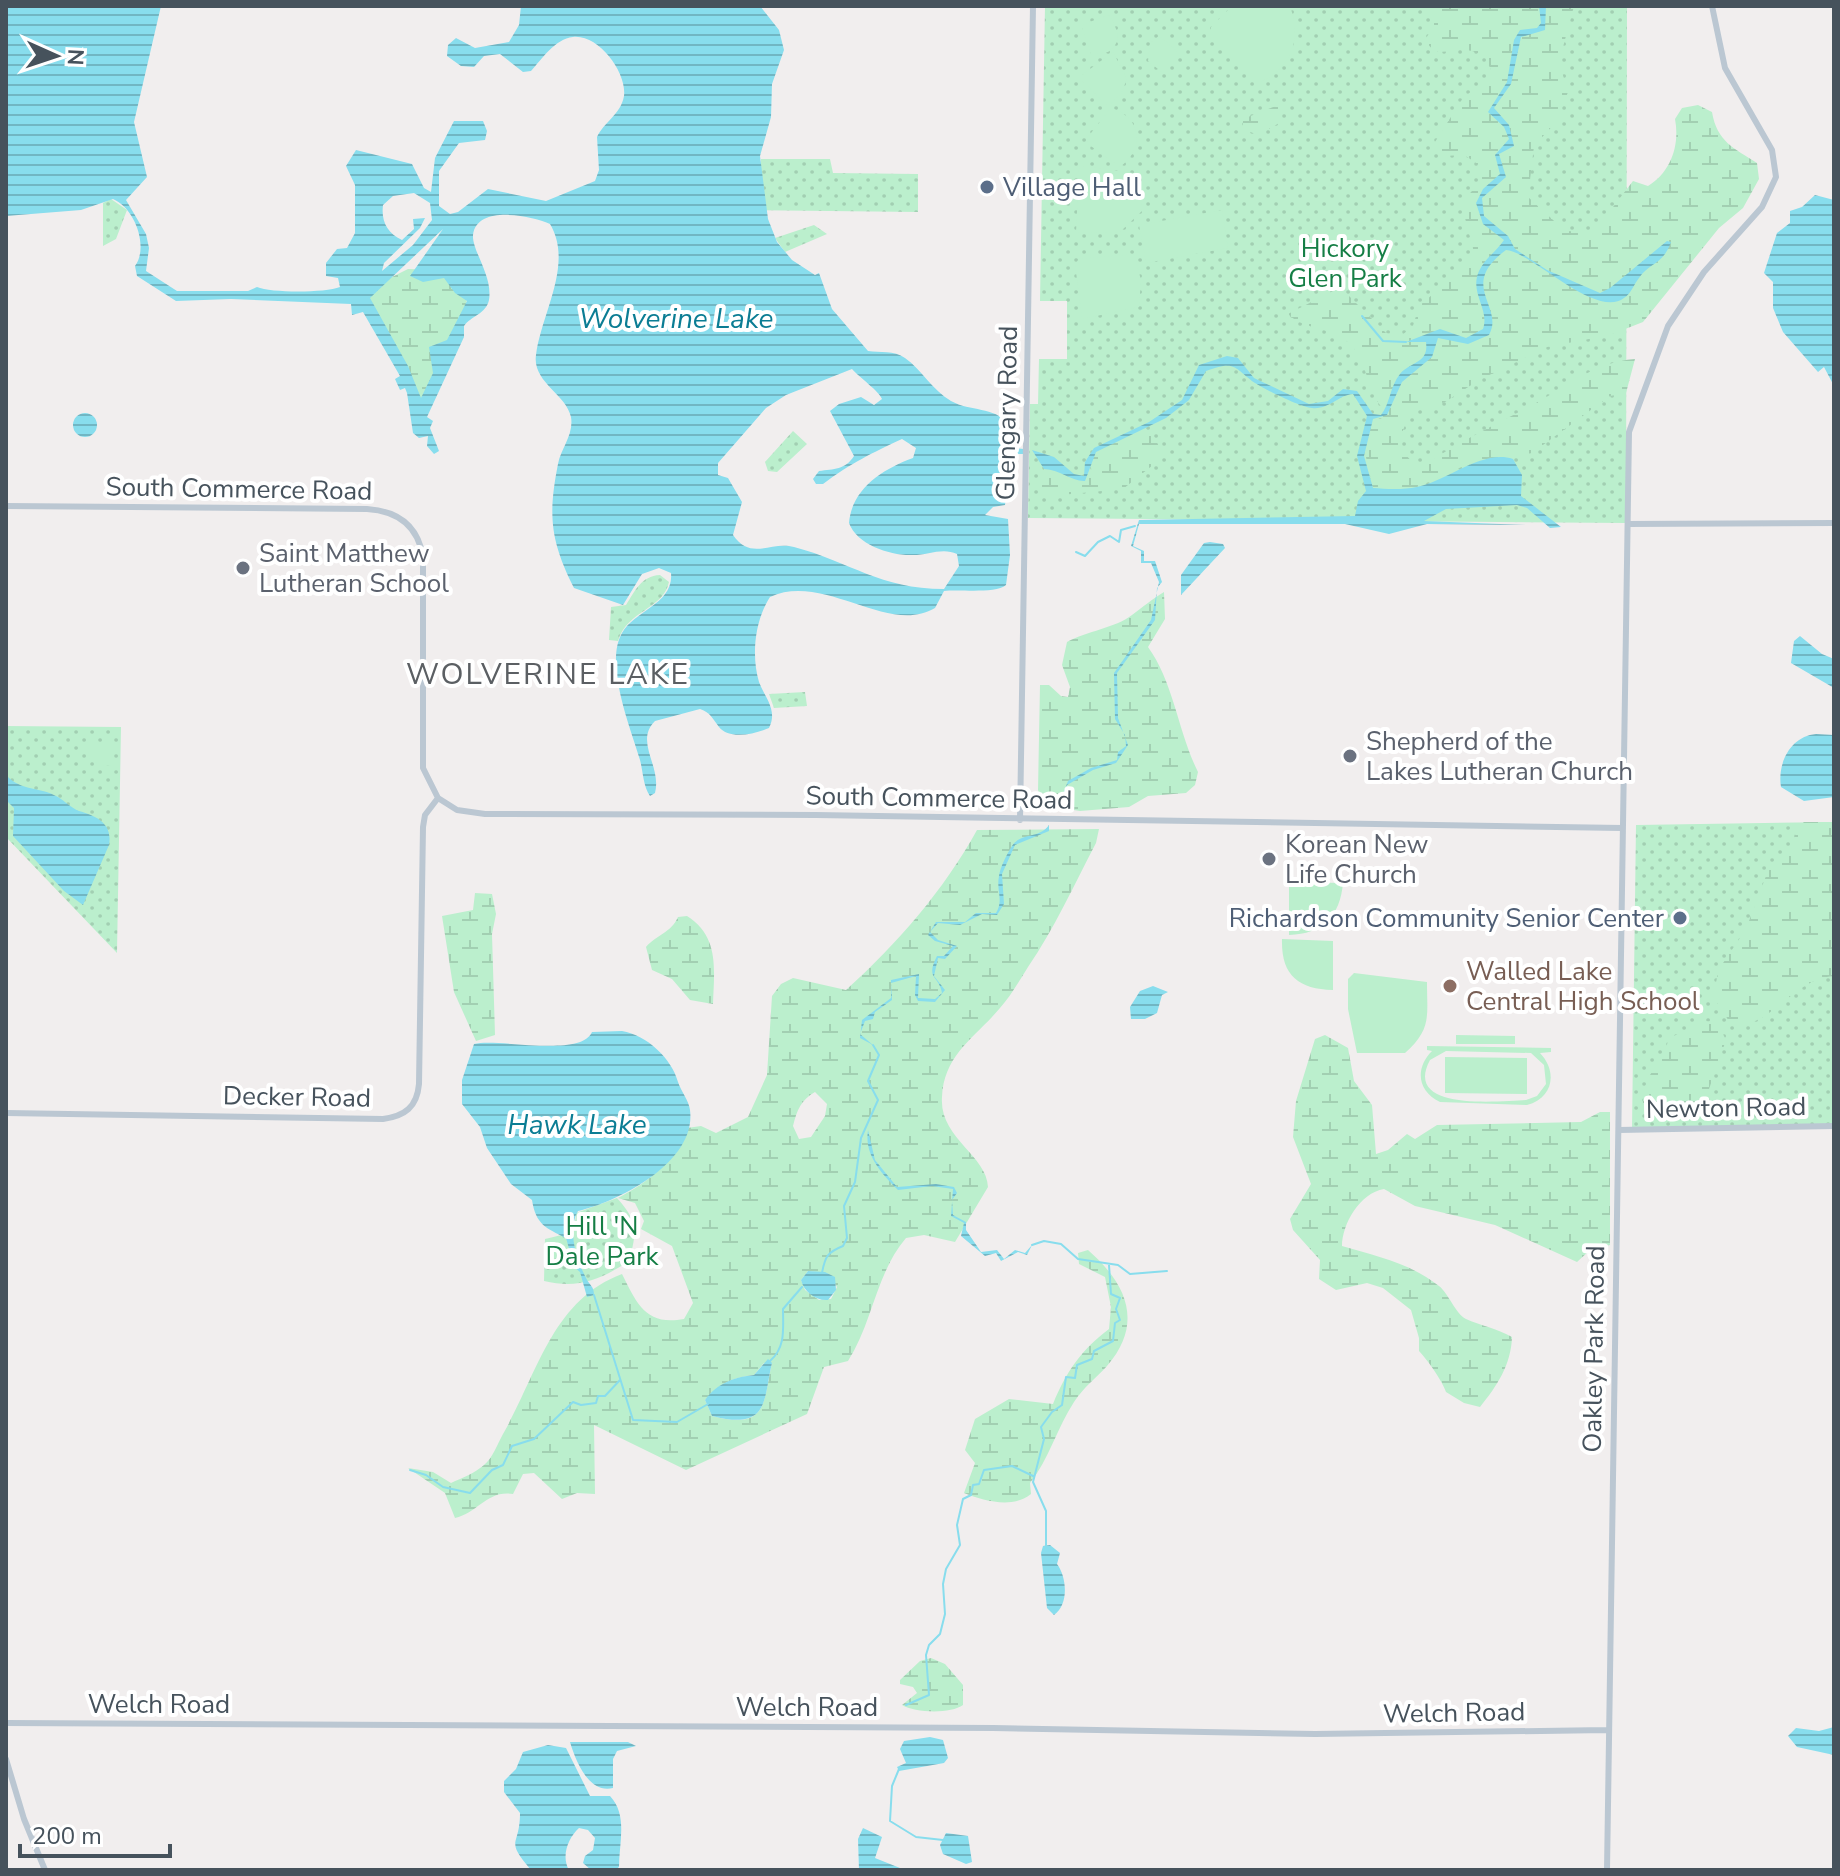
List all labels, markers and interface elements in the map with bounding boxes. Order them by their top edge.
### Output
north arrow [16,16,96,96]
text: N [60,48,90,66]
place label: Village Hall [1002,170,1141,205]
marker: Village Hall [978,178,996,196]
park label: Hickory Glen Park [1288,231,1403,296]
water label: Wolverine Lake [579,300,774,338]
street label: Glengary Road [988,325,1026,501]
street label: South Commerce Road [105,469,373,509]
place label: Saint Matthew Lutheran School [259,536,449,601]
marker: Saint Matthew Lutheran School [234,559,252,577]
district label: WOLVERINE LAKE [406,654,690,695]
place label: Shepherd of the Lakes Lutheran Church [1366,724,1633,789]
marker: Shepherd of the Lakes Lutheran Church [1341,747,1359,765]
street label: South Commerce Road [805,778,1073,818]
place label: Korean New Life Church [1285,827,1429,892]
marker: Korean New Life Church [1260,850,1278,868]
place label: Richardson Community Senior Center [1229,901,1665,936]
marker: Richardson Community Senior Center [1671,909,1689,927]
place label: Walled Lake Central High School [1466,954,1700,1019]
marker: Walled Lake Central High School [1441,977,1459,995]
street label: Decker Road [223,1078,371,1116]
street label: Newton Road [1646,1089,1806,1127]
water label: Hawk Lake [507,1106,647,1144]
park label: Hill 'N Dale Park [545,1209,660,1274]
street label: Oakley Park Road [1575,1245,1613,1453]
street label: Welch Road [88,1687,230,1722]
street label: Welch Road [736,1690,878,1725]
street label: Welch Road [1382,1694,1526,1732]
scale bar [20,1808,170,1858]
text: 200 m [32,1820,102,1852]

